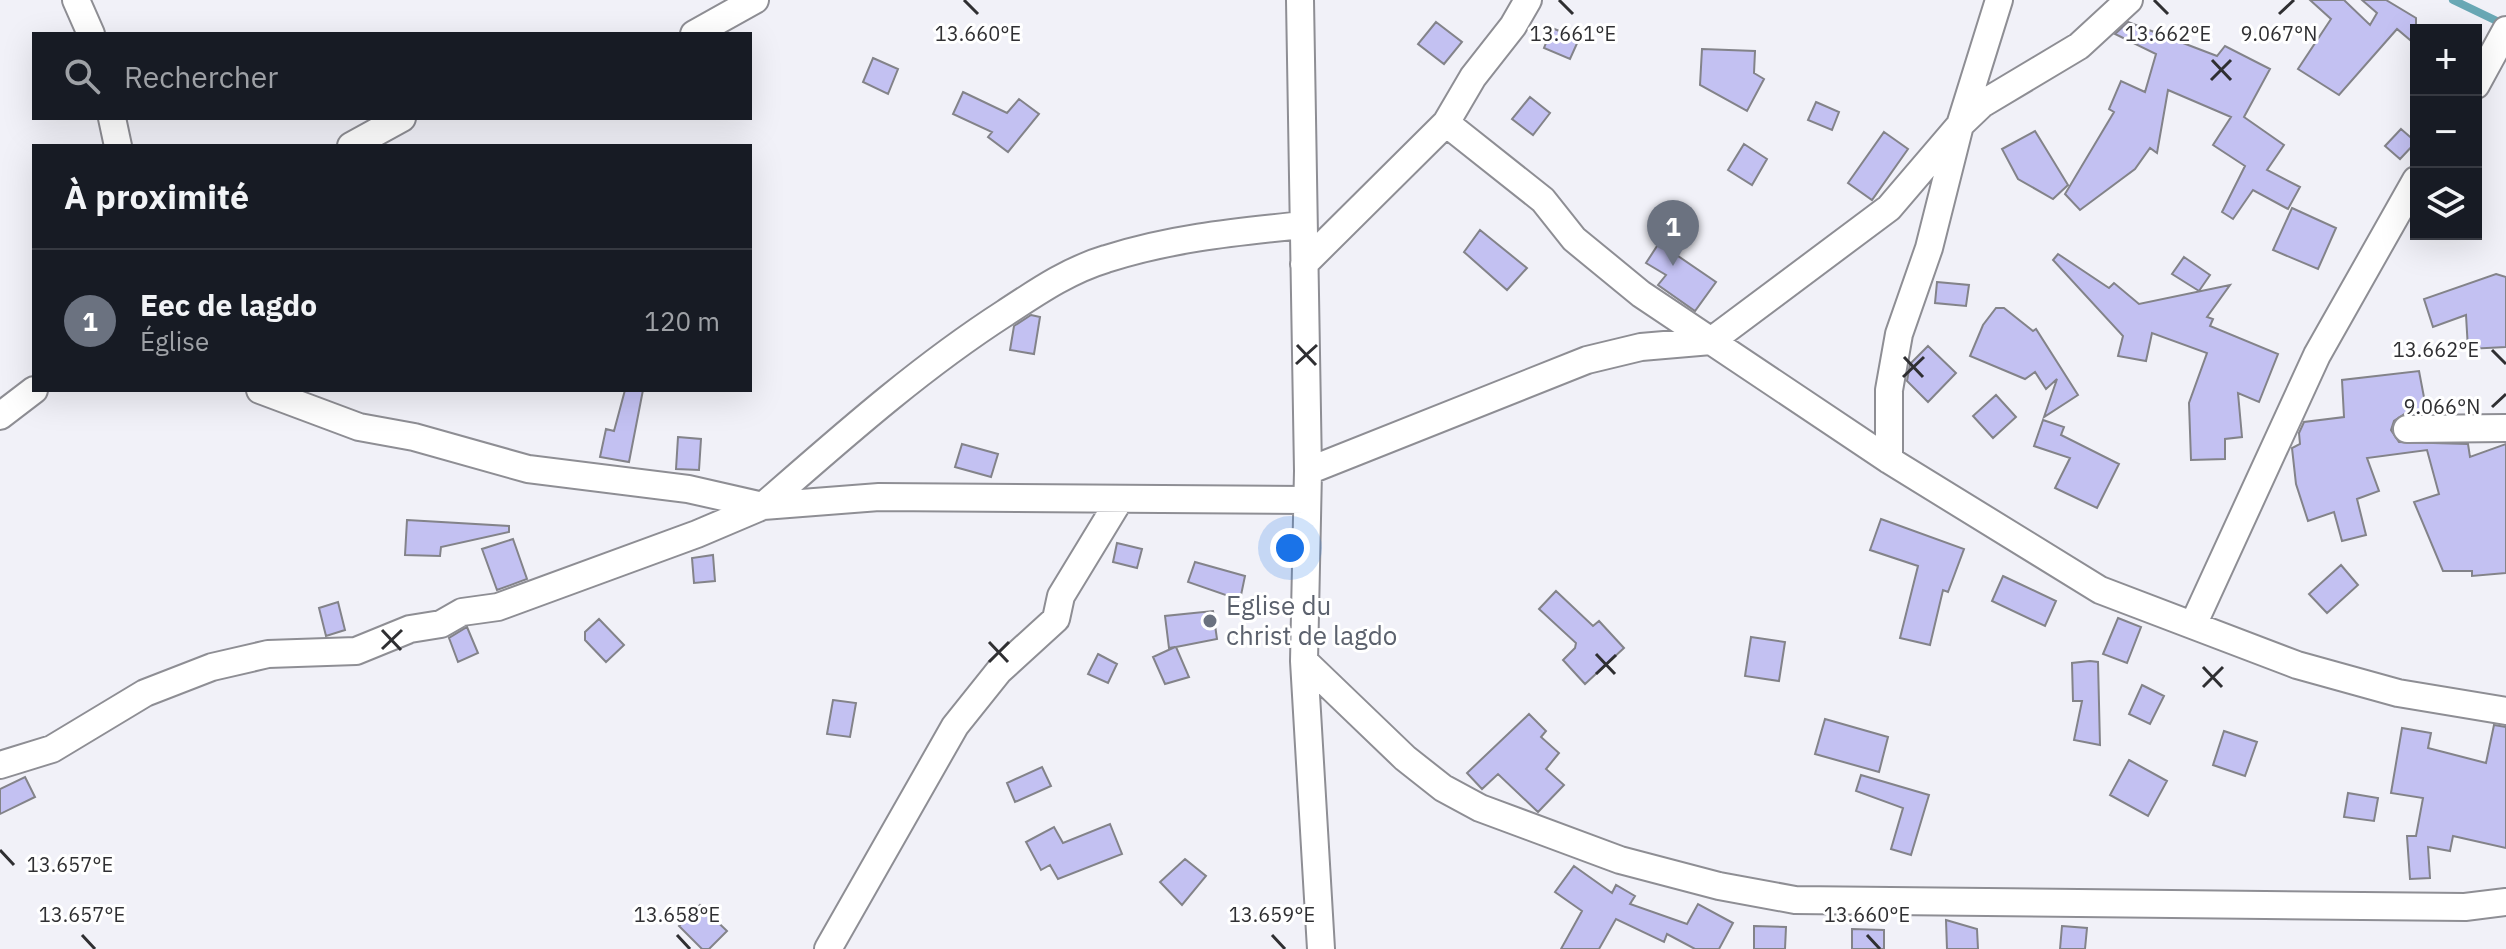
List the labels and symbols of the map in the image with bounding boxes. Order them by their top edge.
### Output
text: 13.660°E [935,20,1021,47]
text: 13.661°E [1530,20,1616,47]
text: 13.662°E [2125,20,2211,47]
text: 9.067°N [2241,20,2317,47]
pin: 1 [1647,200,1699,266]
text: 13.662°E [2393,336,2479,363]
text: 9.066°N [2404,393,2480,420]
your location [1270,528,1310,568]
place label: Eglise du christ de lagdo [1226,588,1397,652]
marker: Eglise du christ de lagdo [1201,612,1219,630]
text: 13.657°E [27,851,113,878]
text: 13.657°E [39,901,125,928]
text: 13.658°E [634,901,720,928]
text: 13.659°E [1229,901,1315,928]
text: 13.660°E [1824,901,1910,928]

